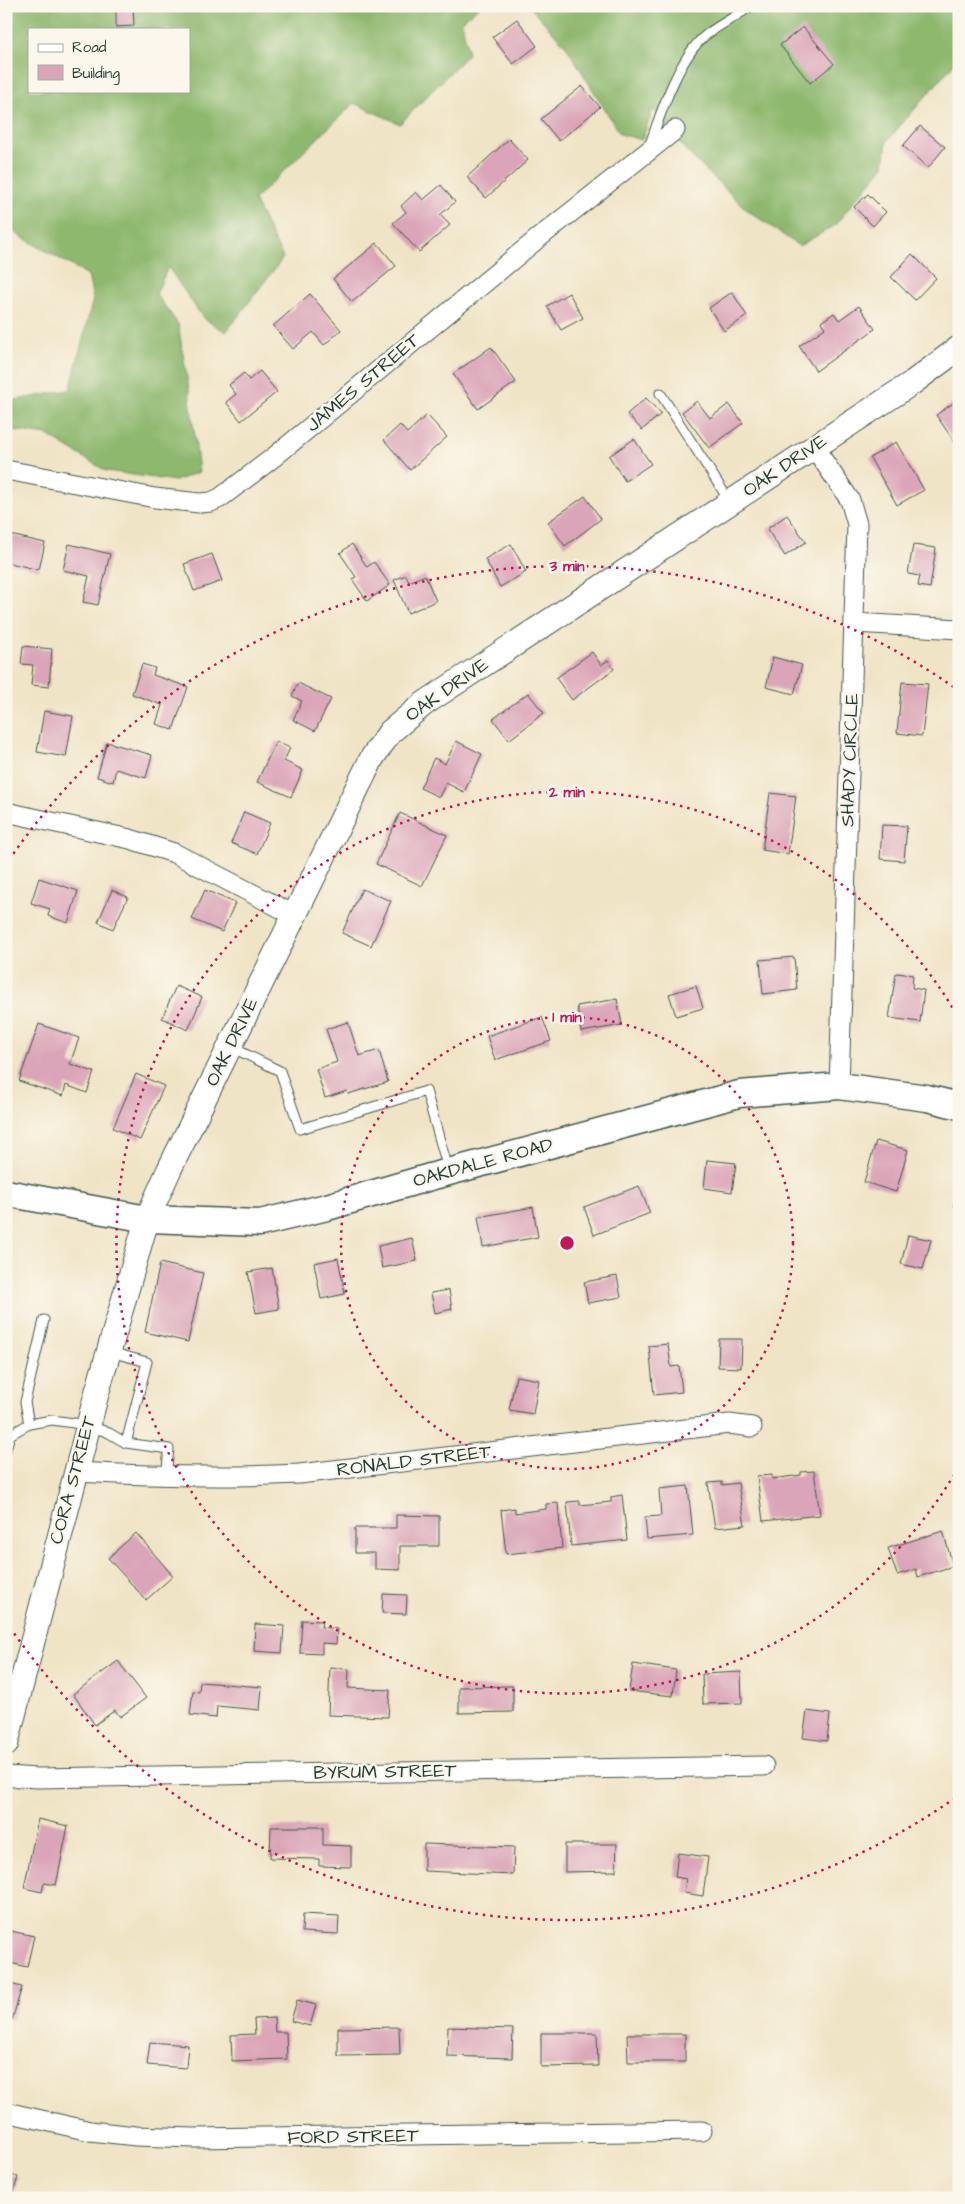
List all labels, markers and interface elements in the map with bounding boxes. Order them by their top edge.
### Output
legend [28,28,190,92]
text: Road [72,37,107,58]
text: Building [72,63,120,85]
street label: JAMES STREET [300,327,426,439]
street label: OAK DRIVE [738,428,832,504]
text: 3 min [548,556,585,577]
street label: OAK DRIVE [400,651,494,729]
street label: SHADY CIRCLE [834,693,866,827]
text: 2 min [548,782,586,803]
street label: OAK DRIVE [199,993,265,1091]
text: 1 min [552,1007,582,1028]
street label: OAKDALE ROAD [410,1131,556,1195]
centre of rings [558,1234,576,1252]
street label: CORA STREET [43,1413,103,1547]
street label: RONALD STREET [335,1438,493,1484]
street label: BYRUM STREET [313,1757,457,1787]
street label: FORD STREET [287,2122,419,2152]

